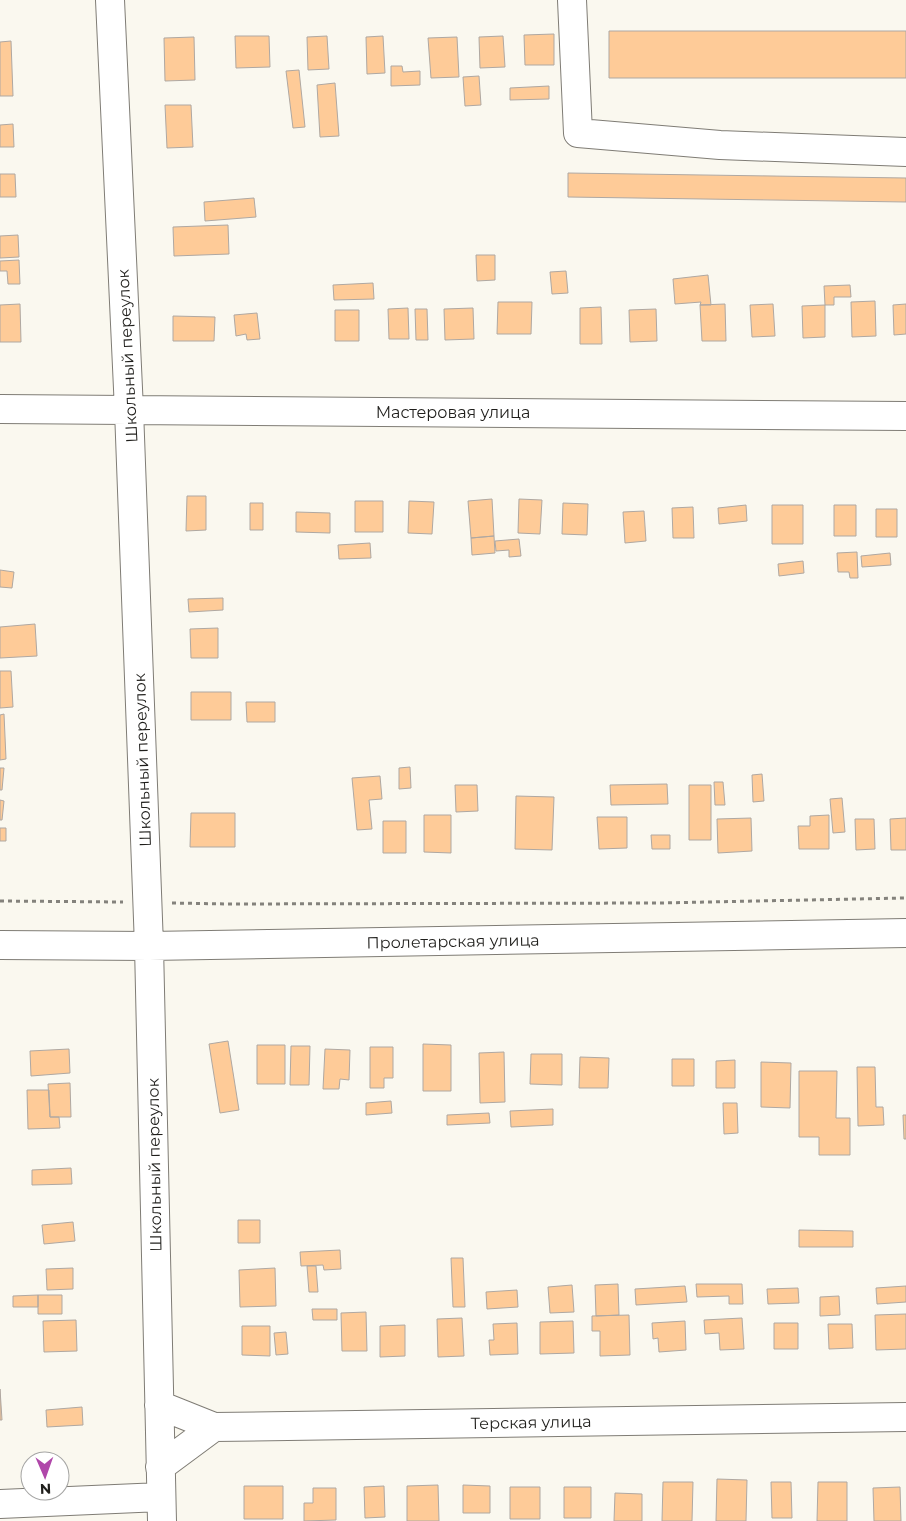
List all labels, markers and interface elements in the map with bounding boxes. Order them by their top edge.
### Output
street label: Школьный переулок [113,268,142,443]
street label: Мастеровая улица [376,403,530,422]
street label: Школьный переулок [130,672,155,847]
street label: Пролетарская улица [366,930,540,953]
street label: Школьный переулок [143,1077,166,1252]
street label: Терская улица [471,1412,592,1433]
north arrow [20,1451,70,1501]
text: N [39,1480,51,1498]

